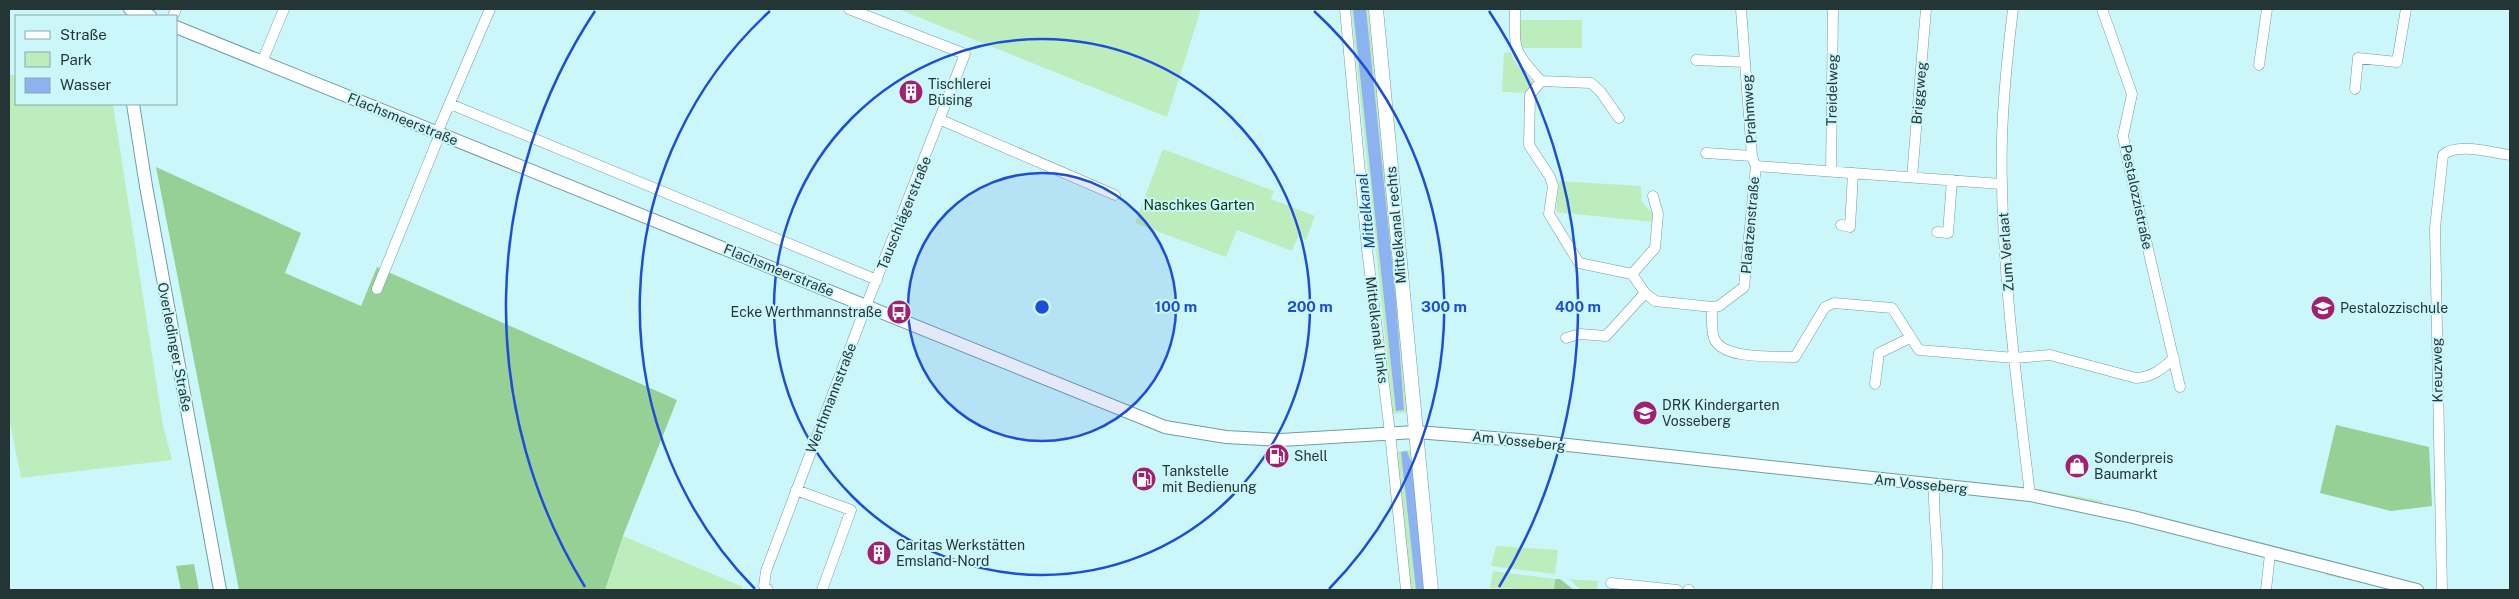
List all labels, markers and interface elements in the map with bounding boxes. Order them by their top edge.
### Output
legend [15,15,178,105]
text: Straße [60,26,107,43]
text: Park [60,51,92,68]
street label: Treidelweg [1823,53,1841,126]
street label: Briggweg [1908,61,1930,125]
street label: Prahmweg [1739,74,1759,144]
text: Wasser [60,76,112,93]
place label: Tischlerei Büsing [928,76,991,108]
building icon: Tischlerei Büsing [898,79,924,105]
street label: Flachsmeerstraße [345,90,461,148]
street label: Pestalozzistraße [2118,143,2156,251]
street label: Tauschlägerstraße [874,154,934,272]
street label: Mittelkanal rechts [1383,166,1409,284]
water label: Mittelkanal [1353,172,1378,250]
street label: Plaatzenstraße [1738,176,1762,274]
park label: Naschkes Garten [1143,197,1255,213]
street label: Zum Verlaat [1995,212,2017,292]
street label: Flachsmeerstraße [721,241,837,299]
street label: Mittelkanal links [1363,276,1391,384]
street label: Overledinger Straße [155,281,195,413]
school or university icon: Pestalozzischule [2310,295,2336,321]
centre of rings [1033,298,1051,316]
text: 100 m [1155,298,1197,315]
text: 200 m [1287,298,1333,315]
text: 300 m [1421,298,1467,315]
text: 400 m [1555,298,1601,315]
bus stop icon: Ecke Werthmannstraße [886,299,912,325]
place label: Pestalozzischule [2340,300,2448,316]
place label: Ecke Werthmannstraße [731,304,882,320]
street label: Kreuzweg [2428,337,2446,403]
street label: Werthmannstraße [803,341,859,455]
place label: DRK Kindergarten Vosseberg [1662,397,1780,429]
school or university icon: DRK Kindergarten Vosseberg [1632,400,1658,426]
street label: Am Vosseberg [1471,428,1567,454]
fuel station icon: Shell [1264,443,1290,469]
place label: Shell [1294,448,1328,464]
place label: Sonderpreis Baumarkt [2094,450,2173,482]
shop icon: Sonderpreis Baumarkt [2064,453,2090,479]
place label: Tankstelle mit Bedienung [1162,463,1257,495]
fuel station icon: Tankstelle mit Bedienung [1131,466,1157,492]
street label: Am Vosseberg [1873,471,1969,497]
place label: Caritas Werkstätten Emsland-Nord [896,537,1025,569]
building icon: Caritas Werkstätten Emsland-Nord [866,540,892,566]

